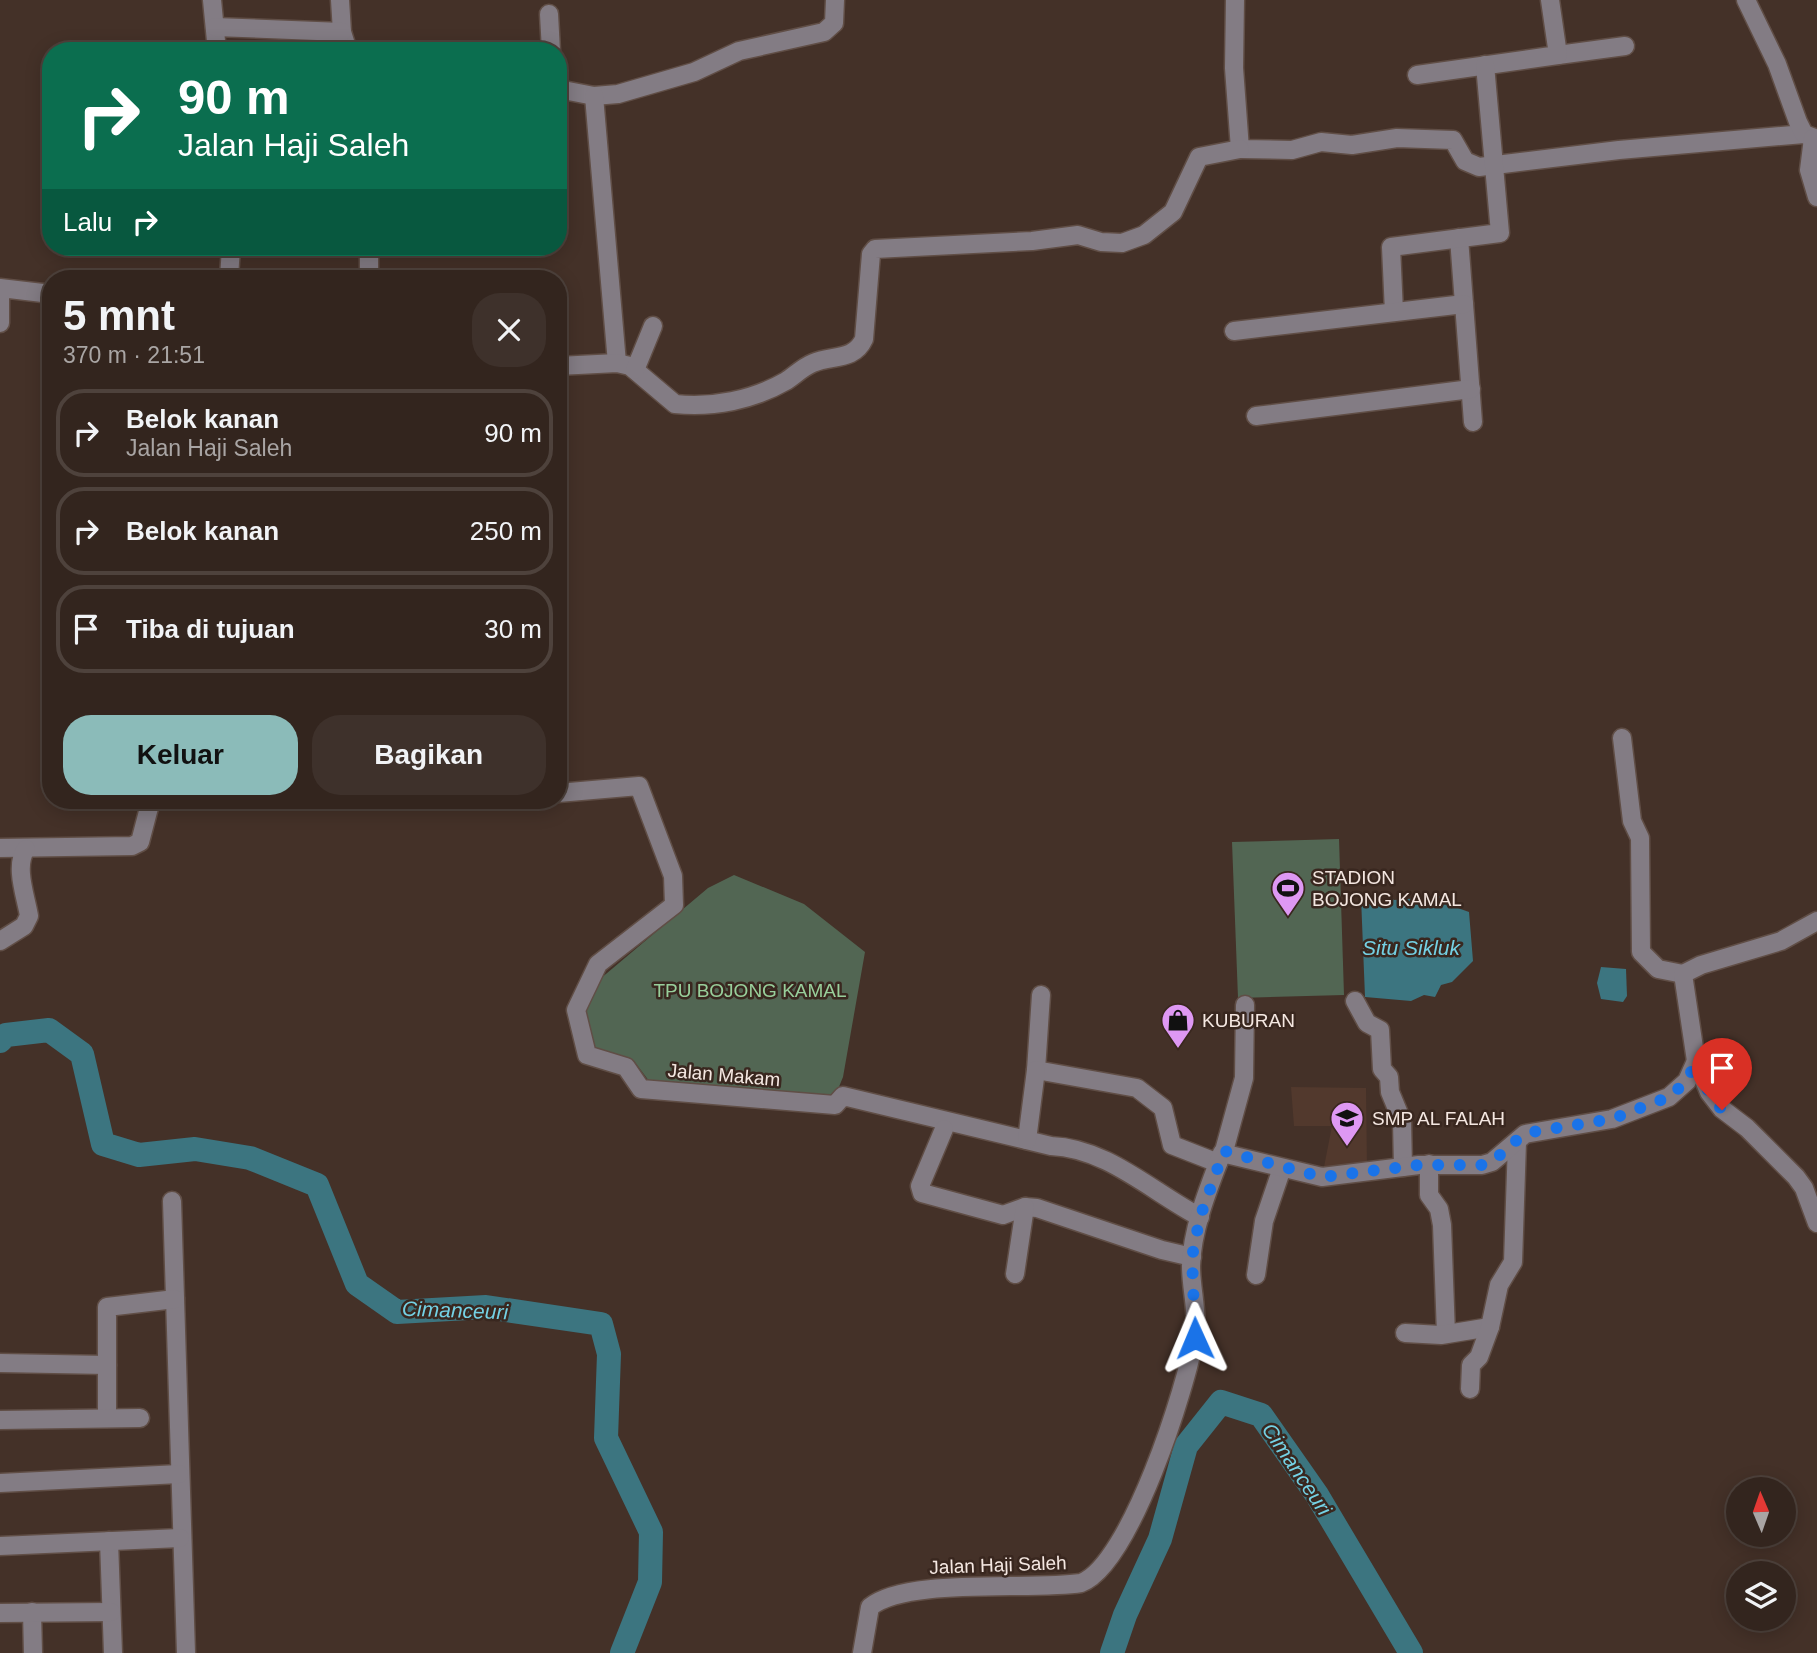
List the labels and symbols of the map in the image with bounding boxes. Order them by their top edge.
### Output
place label: STADION BOJONG KAMAL [1312,867,1462,910]
sports icon: STADION BOJONG KAMAL [1269,869,1307,918]
water label: Situ Sikluk [1362,936,1462,959]
park label: TPU BOJONG KAMAL [653,980,847,1001]
shop icon: KUBURAN [1159,1001,1197,1050]
place label: KUBURAN [1202,1010,1295,1031]
pin [1692,1038,1752,1110]
street label: Jalan Makam [667,1060,781,1090]
school or university icon: SMP AL FALAH [1328,1099,1366,1148]
place label: SMP AL FALAH [1372,1108,1505,1129]
water label: Cimanceuri [402,1297,510,1323]
position arrow [1158,1301,1232,1375]
water label: Cimanceuri [1258,1419,1337,1521]
north arrow [1726,1477,1796,1547]
street label: Jalan Haji Saleh [929,1552,1067,1578]

